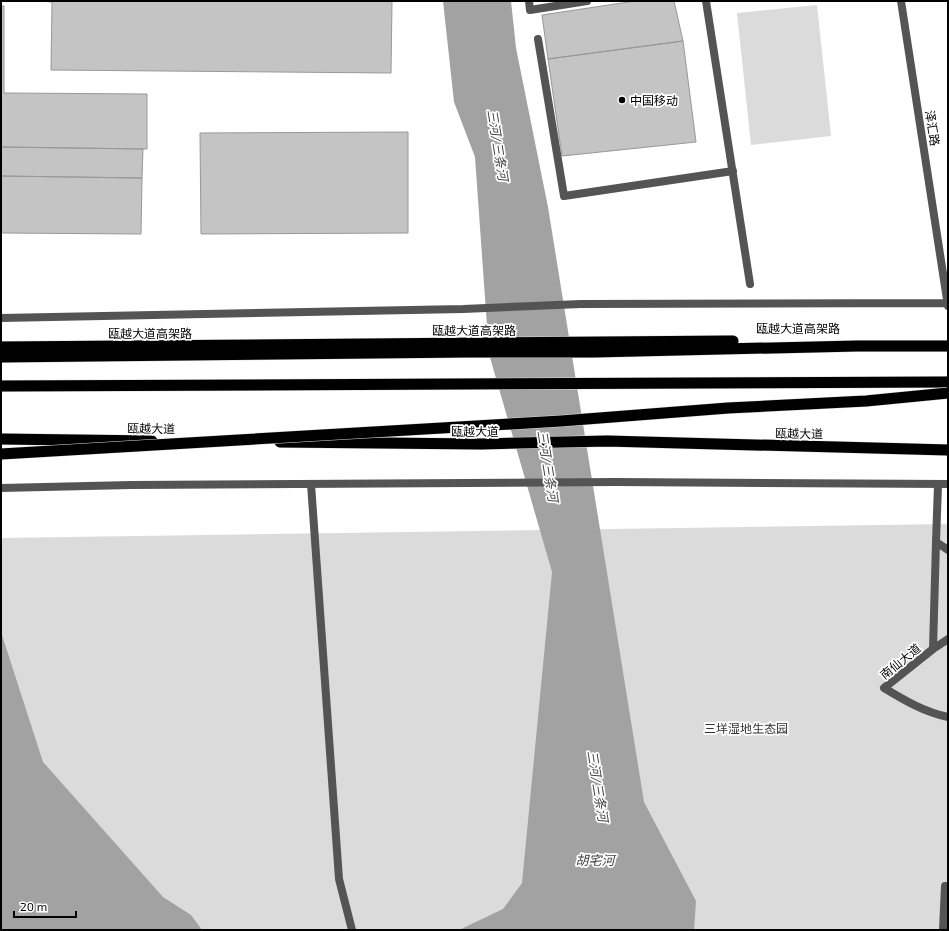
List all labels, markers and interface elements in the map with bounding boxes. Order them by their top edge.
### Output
place label: 中国移动 [630,93,678,107]
marker: 中国移动 [617,95,627,105]
water label: 三河/三条河 [484,108,512,185]
street label: 泽汇路 [923,109,943,147]
street label: 瓯越大道高架路 [756,321,840,335]
street label: 瓯越大道高架路 [432,323,516,337]
street label: 瓯越大道高架路 [108,326,192,340]
street label: 瓯越大道 [127,421,175,435]
street label: 瓯越大道 [451,424,499,438]
street label: 瓯越大道 [775,426,823,440]
water label: 三河/三条河 [534,429,562,506]
street label: 南仙大道 [877,640,923,682]
park label: 三垟湿地生态园 [704,721,788,735]
water label: 三河/三条河 [584,749,612,826]
water label: 胡宅河 [575,852,617,868]
scale bar [14,893,76,919]
text: 20 m [20,899,47,913]

